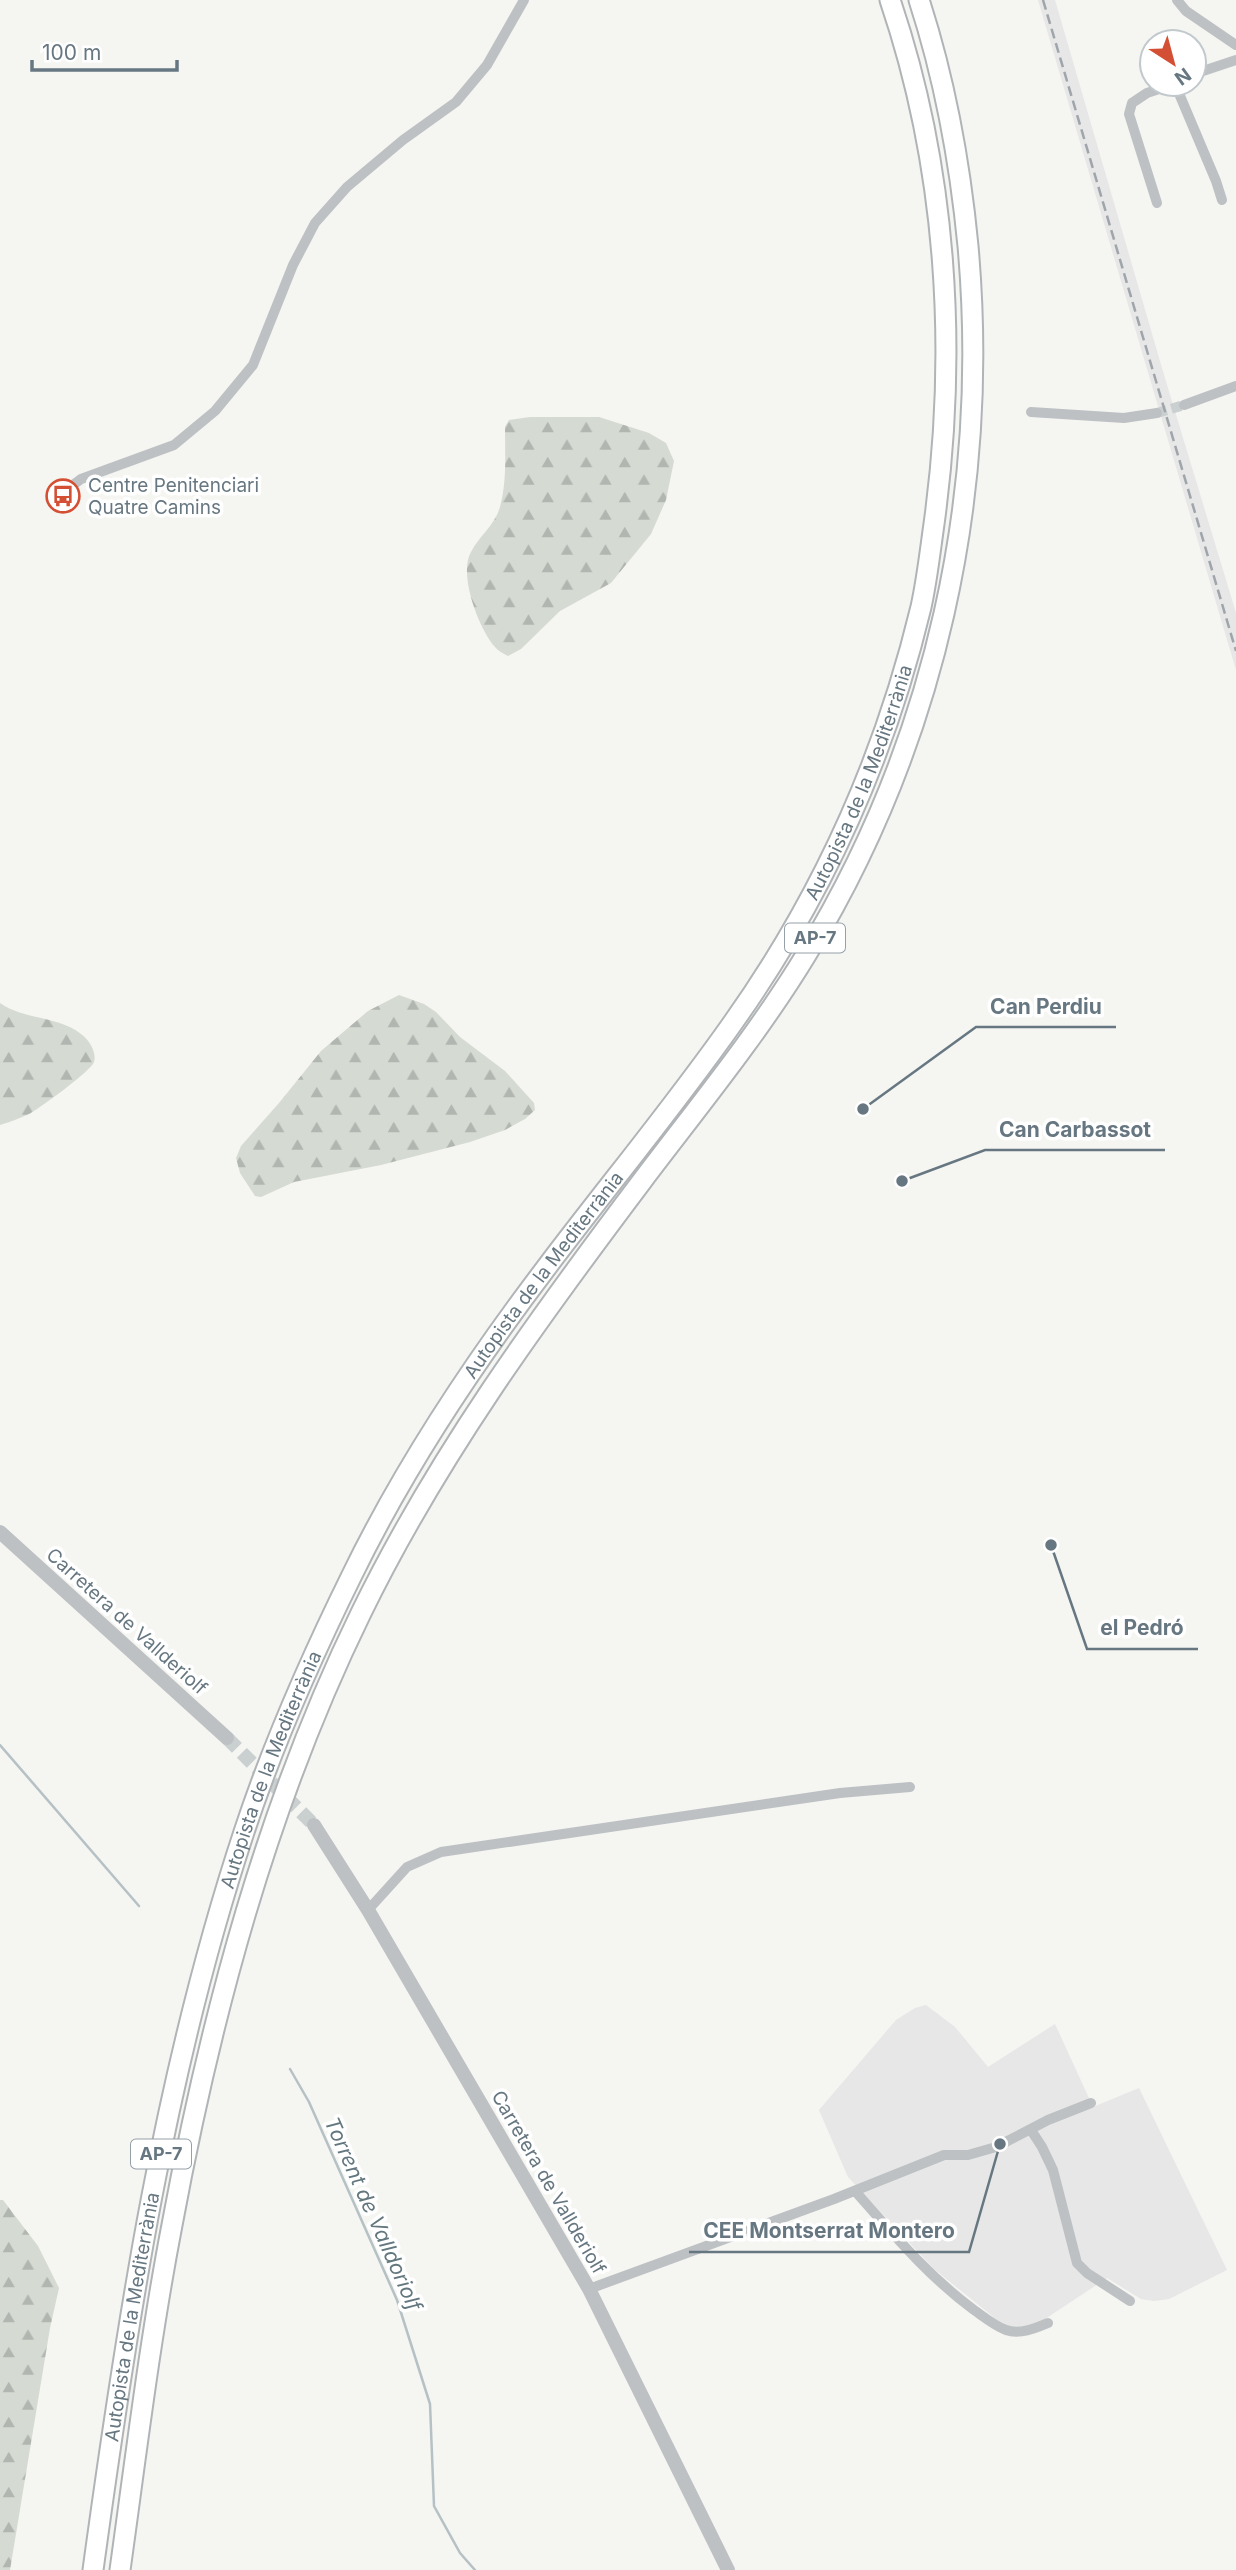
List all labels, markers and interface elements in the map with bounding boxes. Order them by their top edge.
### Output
scale bar [32,28,177,72]
north arrow [1138,28,1208,98]
text: 100 m [42,40,101,65]
text: N [1170,63,1195,90]
place label: Centre Penitenciari Quatre Camins [88,474,259,519]
bus stop icon: Centre Penitenciari Quatre Camins [44,477,82,515]
street label: Autopista de la Mediterrània [800,662,917,904]
road number: AP-7 [785,923,845,953]
callout: Can Perdiu [976,985,1116,1027]
text: Can Perdiu [990,994,1102,1019]
callout: Can Carbassot [985,1108,1165,1150]
text: Can Carbassot [999,1117,1151,1142]
street label: Autopista de la Mediterrània [459,1167,628,1383]
street label: Carretera de Vallderiolf [42,1543,212,1700]
callout: el Pedró [1087,1607,1198,1649]
text: el Pedró [1100,1615,1184,1640]
street label: Autopista de la Mediterrània [216,1647,326,1891]
street label: Carretera de Vallderiolf [487,2086,611,2278]
water label: Torrent de Valldoriolf [319,2113,428,2316]
road number: AP-7 [131,2140,191,2168]
street label: Autopista de la Mediterrània [100,2190,164,2443]
callout: CEE Montserrat Montero [689,2210,969,2252]
text: CEE Montserrat Montero [703,2218,955,2243]

